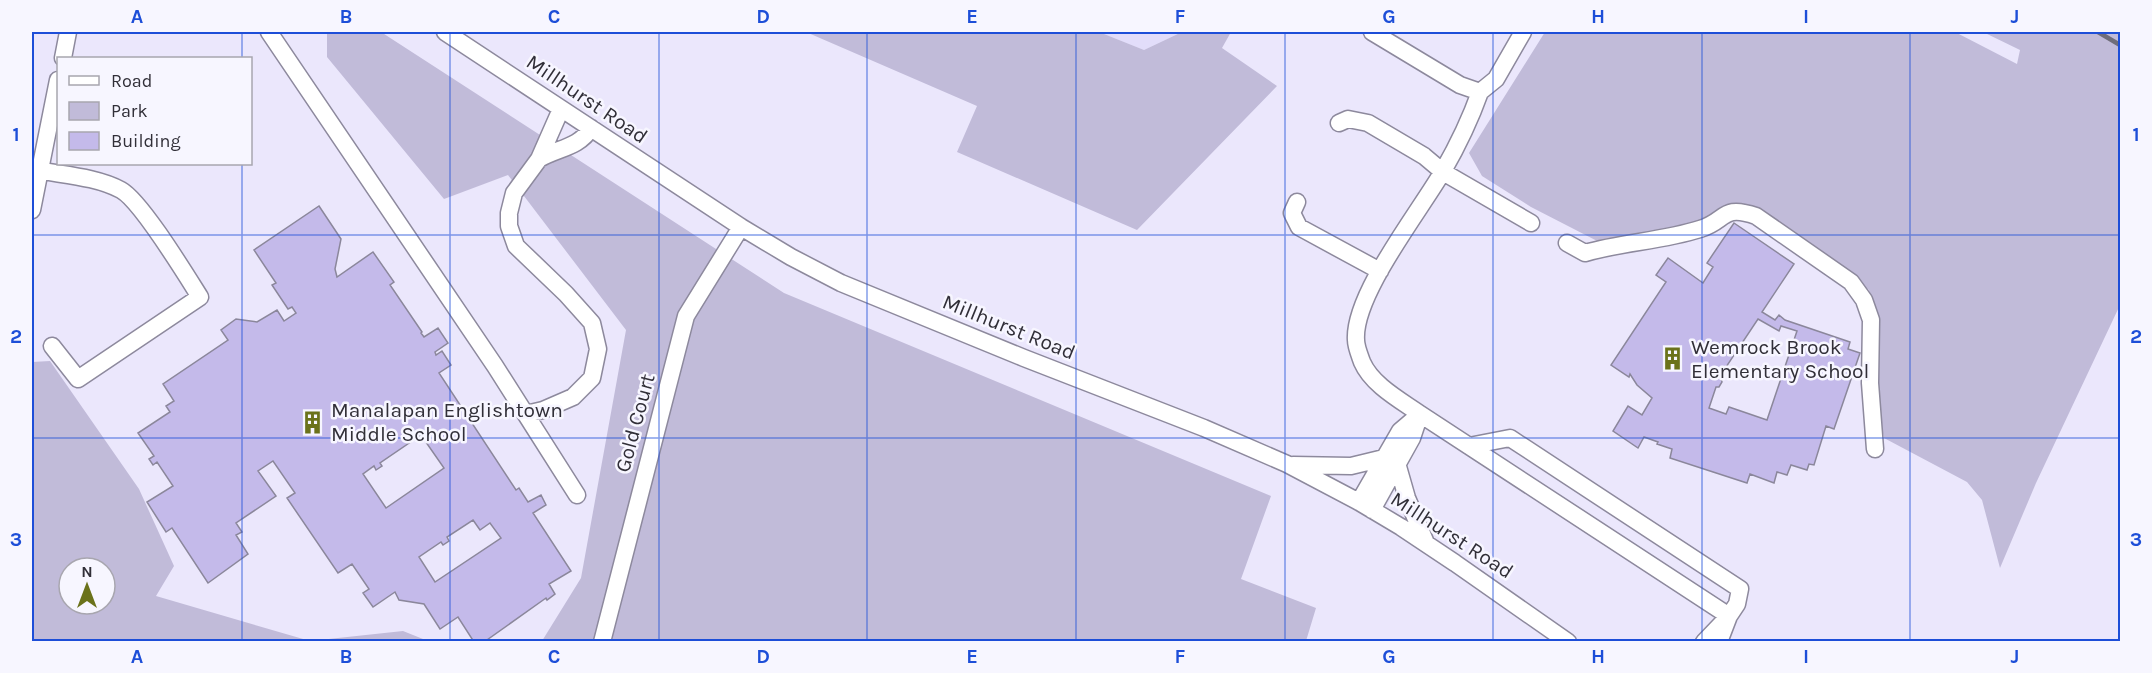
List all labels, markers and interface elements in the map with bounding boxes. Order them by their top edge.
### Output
text: A [131,5,144,28]
text: B [340,5,352,28]
text: C [548,5,560,28]
text: D [756,5,770,28]
text: E [966,5,978,28]
text: F [1175,5,1186,28]
text: G [1382,5,1396,28]
text: H [1591,5,1605,28]
text: I [1803,5,1809,28]
text: J [2011,5,2019,28]
street label: Millhurst Road [522,50,652,148]
legend [57,57,252,165]
text: Road [111,70,152,92]
text: Park [111,100,148,122]
text: 1 [12,123,20,146]
text: 1 [2132,123,2140,146]
text: Building [111,130,181,152]
street label: Millhurst Road [939,289,1079,365]
text: 2 [10,325,22,348]
text: 2 [2130,325,2142,348]
place label: Wemrock Brook Elementary School [1691,335,1869,383]
building icon: Wemrock Brook Elementary School [1660,346,1686,372]
street label: Gold Court [610,371,660,475]
place label: Manalapan Englishtown Middle School [331,398,563,446]
building icon: Manalapan Englishtown Middle School [300,409,326,435]
street label: Millhurst Road [1386,487,1518,583]
text: 3 [10,528,22,551]
text: 3 [2130,528,2142,551]
north arrow [57,556,117,616]
text: N [81,562,93,581]
text: A [131,645,144,668]
text: B [340,645,352,668]
text: C [548,645,560,668]
text: D [756,645,770,668]
text: E [966,645,978,668]
text: F [1175,645,1186,668]
text: G [1382,645,1396,668]
text: H [1591,645,1605,668]
text: I [1803,645,1809,668]
text: J [2011,645,2019,668]

